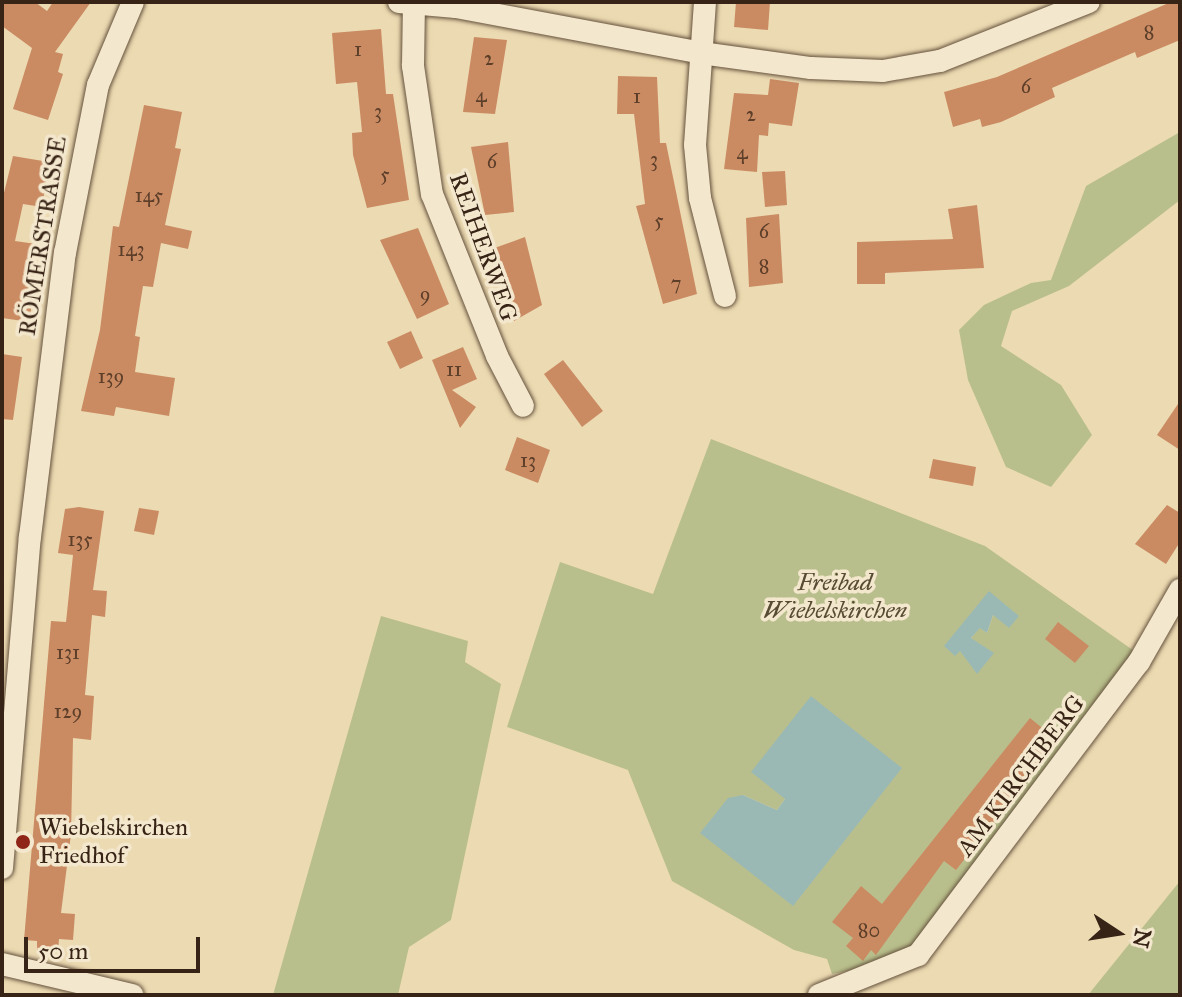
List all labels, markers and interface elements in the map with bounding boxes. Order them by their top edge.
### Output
house number: 8 [1144,20,1154,44]
house number: 1 [354,37,362,61]
house number: 2 [484,46,494,70]
house number: 6 [1021,74,1031,98]
house number: 4 [475,83,487,107]
house number: 1 [633,84,641,108]
house number: 3 [374,99,382,123]
house number: 2 [746,102,756,126]
street label: RÖMERSTRASSE [13,134,73,338]
house number: 4 [736,140,748,164]
house number: 3 [650,147,658,171]
house number: 6 [487,149,497,173]
house number: 5 [380,162,390,186]
street label: REIHERWEG [443,169,523,325]
house number: 145 [135,183,163,207]
house number: 5 [654,208,664,232]
house number: 6 [759,219,769,243]
house number: 143 [117,237,145,261]
house number: 8 [759,254,769,278]
house number: 7 [671,271,681,295]
house number: 9 [420,282,430,306]
house number: 11 [446,357,462,381]
house number: 139 [98,364,124,388]
house number: 13 [520,448,536,472]
house number: 135 [67,527,93,551]
park label: Freibad Wiebelskirchen [763,569,907,625]
house number: 131 [56,640,80,664]
street label: AM KIRCHBERG [951,690,1091,862]
house number: 129 [54,699,82,723]
place label: Wiebelskirchen Friedhof [39,814,188,870]
marker: Wiebelskirchen Friedhof [14,833,32,851]
north arrow [1078,893,1158,973]
house number: 80 [858,918,880,942]
scale bar [28,921,204,971]
text: N [1127,926,1157,950]
text: 50 m [38,936,88,966]

